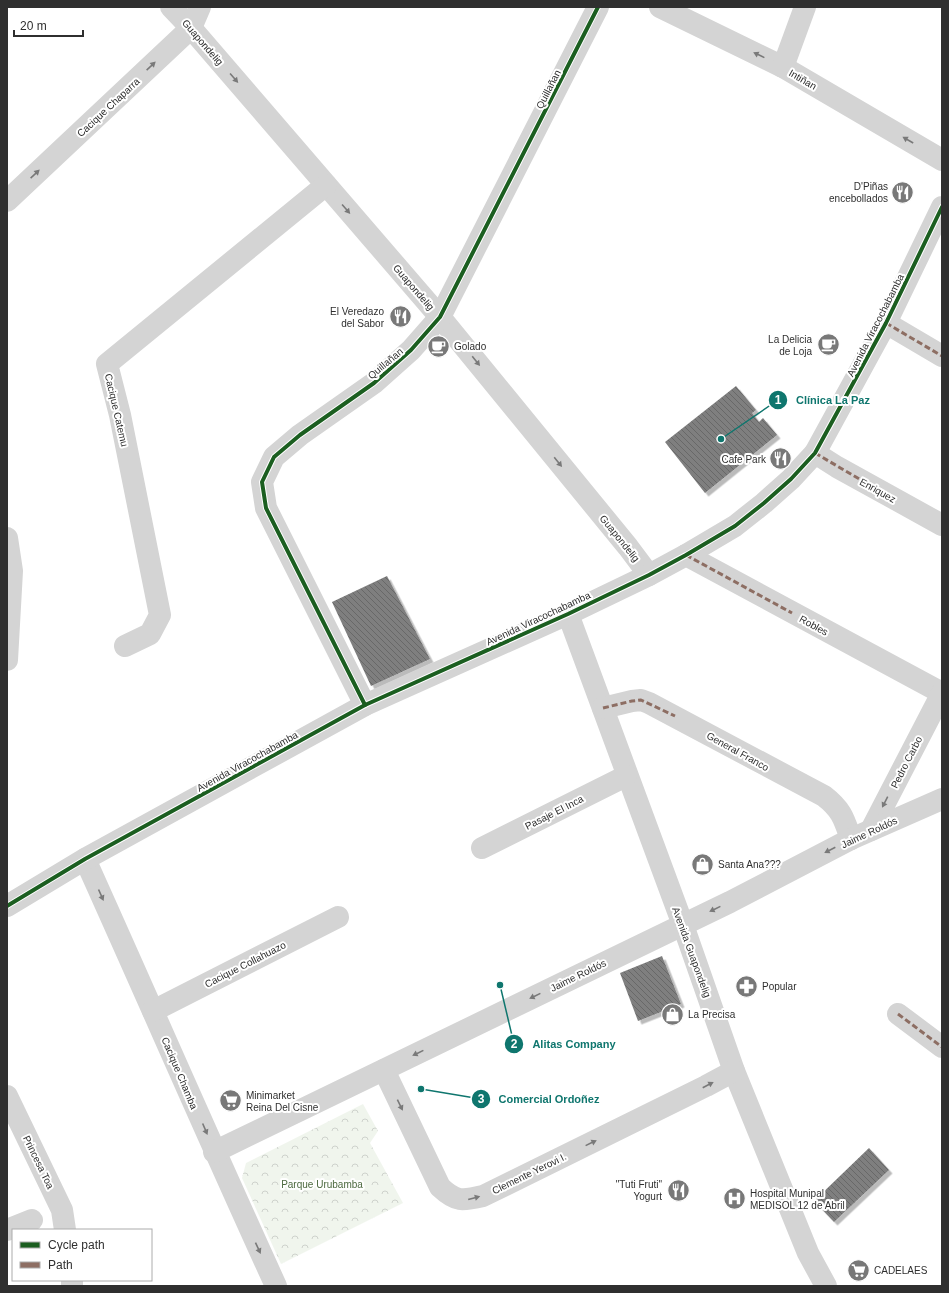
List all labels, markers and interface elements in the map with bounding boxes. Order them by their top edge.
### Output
scale bar [14,12,83,38]
street label: Guapondelig [180,17,225,67]
text: 20 m [20,19,47,33]
one-way arrow [753,52,765,58]
one-way arrow [146,61,156,71]
street label: Intiñan [787,67,819,92]
street label: Quillañan [534,68,563,111]
one-way arrow [230,73,239,83]
street label: Cacique Chaparra [75,75,142,139]
one-way arrow [902,137,914,144]
one-way arrow [31,170,40,179]
restaurant icon: D'Piñas encebollados [890,179,916,205]
place label: D'Piñas encebollados [829,181,888,204]
one-way arrow [342,203,351,214]
street label: Guapondelig [391,262,436,312]
street label: Avenida Viracochabamba [845,272,906,378]
restaurant icon: El Veredazo del Sabor [387,304,413,330]
place label: El Veredazo del Sabor [330,306,385,329]
cafe icon: La Delicia de Loja [815,332,841,358]
cafe icon: Golado [425,333,451,359]
place label: La Delicia de Loja [768,334,812,357]
place label: Golado [454,341,487,352]
street label: Quillañan [366,346,405,381]
one-way arrow [472,355,480,366]
street label: Cacique Catemu [103,373,130,448]
callout: Clínica La Paz [768,388,878,411]
text: 1 [775,393,782,407]
text: Clínica La Paz [796,394,870,406]
restaurant icon: Cafe Park [768,446,794,472]
place label: Cafe Park [722,454,767,465]
one-way arrow [554,456,563,467]
street label: Enriquez [858,476,898,505]
street label: Guapondelig [597,513,642,564]
street label: Avenida Viracochabamba [484,589,592,647]
street label: Robles [797,613,830,638]
street label: Avenida Viracochabamba [195,729,300,794]
street label: General Franco [705,730,771,773]
street label: Pedro Carbo [889,734,924,790]
street label: Pasaje El Inca [523,793,586,832]
one-way arrow [882,797,889,808]
street label: Jaime Roldós [839,815,899,850]
one-way arrow [824,847,836,853]
shop icon: Santa Ana??? [689,851,715,877]
place label: Santa Ana??? [718,859,781,870]
one-way arrow [98,889,104,901]
street label: Avenida Guapondelig [670,905,713,999]
one-way arrow [709,906,720,912]
street label: Cacique Collahuazo [203,939,288,990]
street label: Jaime Roldós [549,957,608,994]
pharmacy icon: Popular [734,973,760,999]
place label: Popular [762,981,797,992]
one-way arrow [529,993,540,999]
shop icon: La Precisa [659,1001,685,1027]
place label: La Precisa [688,1009,736,1020]
callout: Alitas Company [504,1032,623,1055]
street label: Cacique Chamba [159,1035,200,1111]
text: 2 [511,1037,518,1051]
text: Alitas Company [532,1038,616,1050]
one-way arrow [412,1050,423,1056]
one-way arrow [702,1082,714,1088]
callout: Comercial Ordoñez [471,1087,607,1110]
supermarket icon: Minimarket Reina Del Cisne [217,1088,243,1114]
place label: Minimarket Reina Del Cisne [246,1090,319,1113]
text: 3 [478,1092,485,1106]
text: Comercial Ordoñez [499,1093,600,1105]
one-way arrow [397,1099,403,1110]
one-way arrow [201,1123,208,1135]
street label: Princesa Toa [21,1134,56,1191]
one-way arrow [586,1139,597,1146]
street label: Clemente Yerovi I. [490,1151,568,1196]
restaurant icon: "Tuti Fruti" Yogurt [665,1177,691,1203]
park label: Parque Urubamba [281,1179,363,1190]
place label: "Tuti Fruti" Yogurt [616,1179,662,1202]
hospital icon: Hospital Munipal MEDISOL 12 de Abril [721,1186,747,1212]
place label: Hospital Munipal MEDISOL 12 de Abril [750,1188,845,1211]
one-way arrow [468,1195,480,1201]
legend [12,1229,152,1281]
text: Cycle path [48,1238,105,1252]
one-way arrow [255,1242,261,1253]
supermarket icon: CADELAES [846,1257,872,1283]
text: Path [48,1258,73,1272]
place label: CADELAES [874,1265,928,1276]

